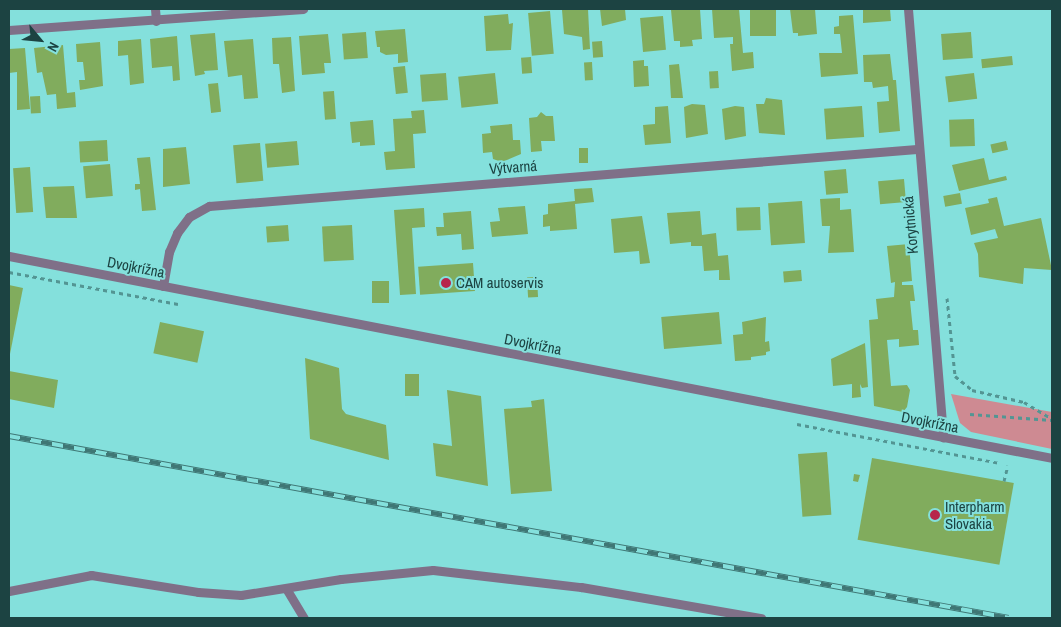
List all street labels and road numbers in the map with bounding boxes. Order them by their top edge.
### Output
street label: Výtvarná [488,156,538,178]
street label: Korytnická [899,195,921,255]
street label: Dvojkrížna [106,253,166,281]
street label: Dvojkrížna [503,330,563,358]
street label: Dvojkrížna [900,408,960,436]

